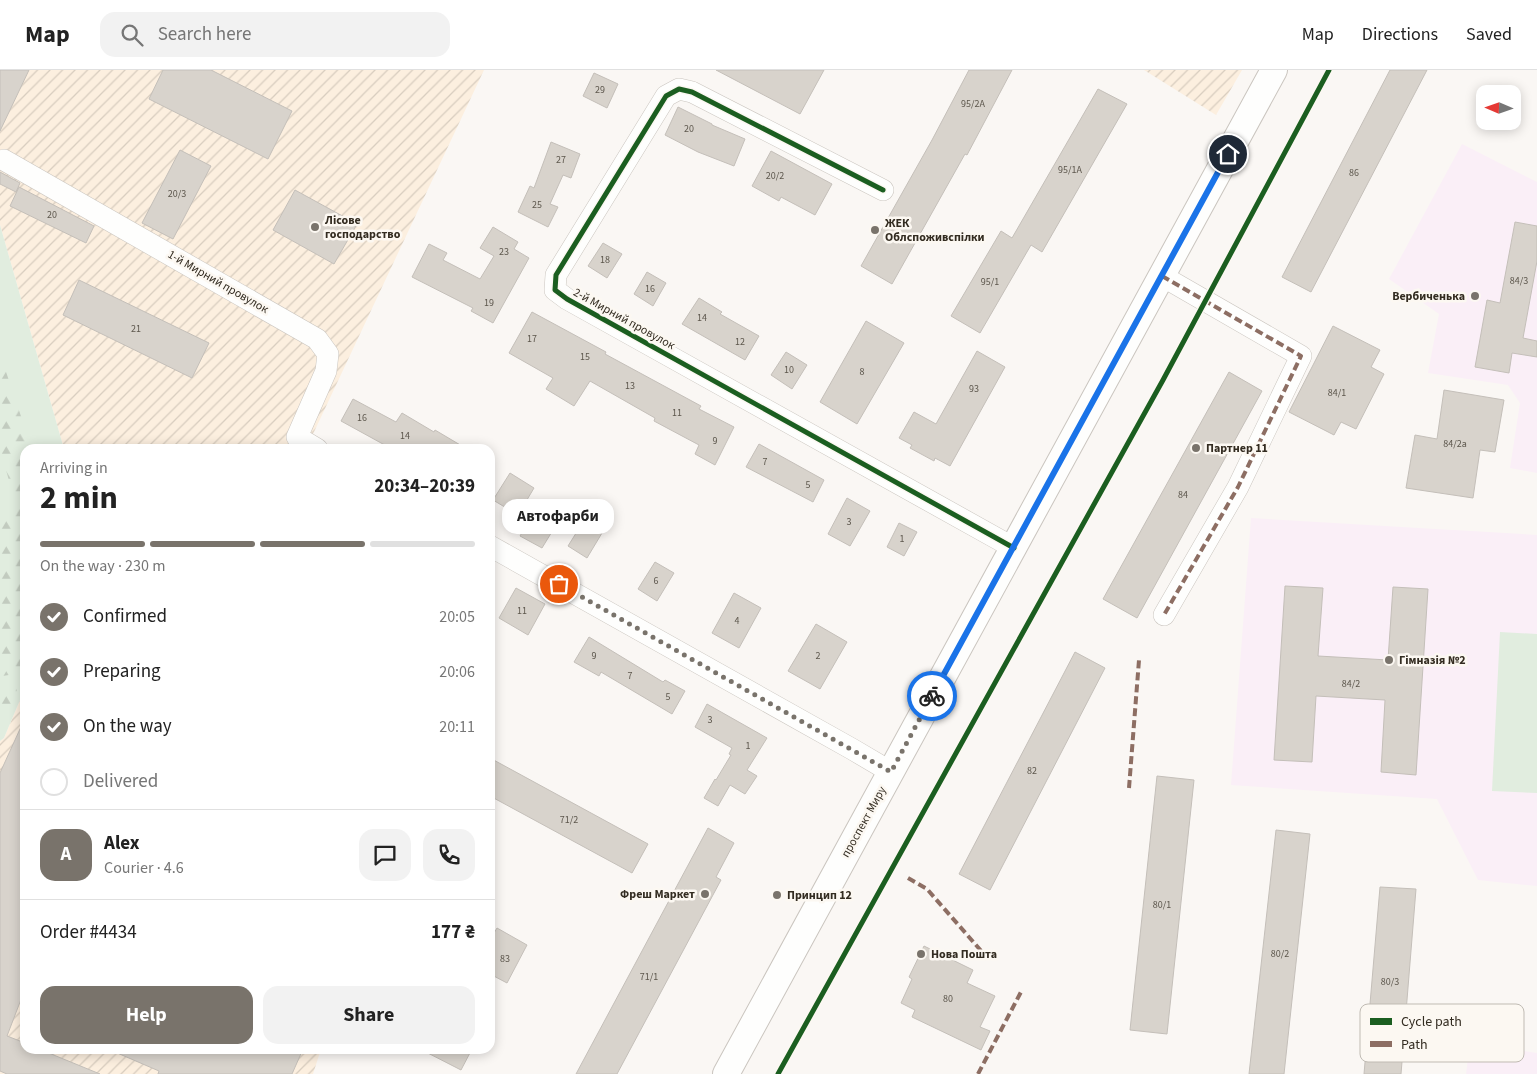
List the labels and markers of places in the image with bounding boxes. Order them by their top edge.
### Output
pin [1207,133,1249,175]
place label: Лісове господарство [324,212,401,243]
place label: ЖЕК Облспоживспілки [885,215,985,246]
marker: Лісове господарство [309,221,321,233]
marker: ЖЕК Облспоживспілки [869,224,881,236]
place label: Вербиченька [1392,288,1465,305]
marker: Вербиченька [1469,290,1481,302]
place label: Партнер 11 [1206,440,1268,457]
marker: Партнер 11 [1190,442,1202,454]
callout: Автофарби [503,499,615,534]
pin [538,563,580,605]
place label: Гімназія №2 [1399,652,1466,669]
marker: Гімназія №2 [1383,654,1395,666]
place label: Фреш Маркет [620,886,695,903]
place label: Принцип 12 [787,887,852,904]
marker: Фреш Маркет [699,888,711,900]
marker: Принцип 12 [771,889,783,901]
place label: Нова Пошта [931,946,997,963]
marker: Нова Пошта [915,948,927,960]

